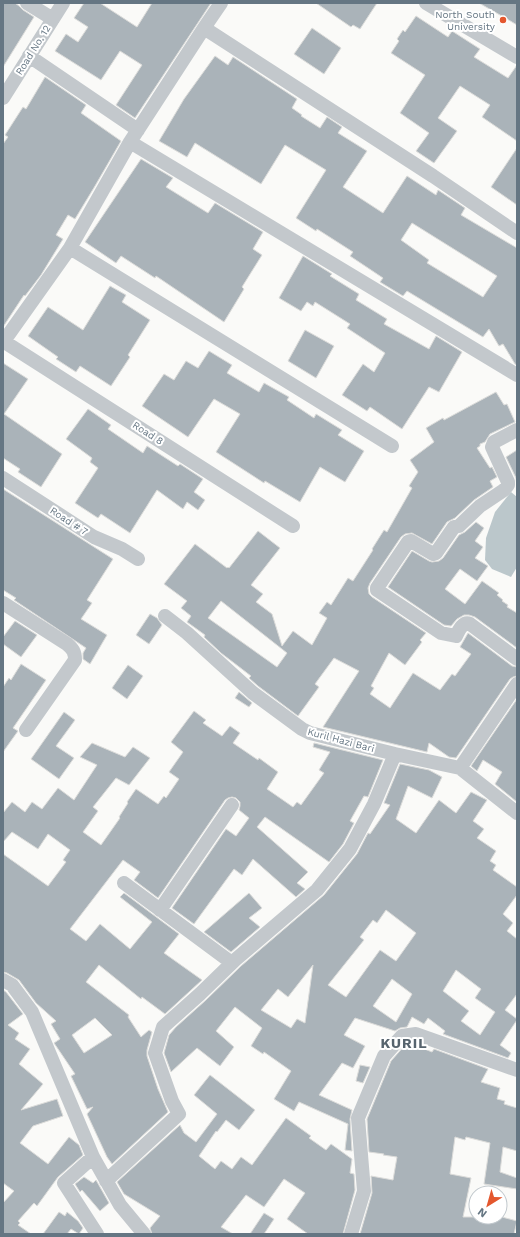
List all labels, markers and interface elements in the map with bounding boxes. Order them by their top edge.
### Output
place label: North South University [435,9,496,32]
marker: North South University [498,15,508,25]
street label: Road No. 12 [13,23,53,77]
street label: Road 8 [131,419,165,447]
street label: Road # 7 [48,505,90,537]
street label: Kuril Hazi Bari [306,726,376,754]
district label: KURIL [380,1035,428,1051]
north arrow [468,1185,508,1225]
text: N [475,1205,489,1220]

